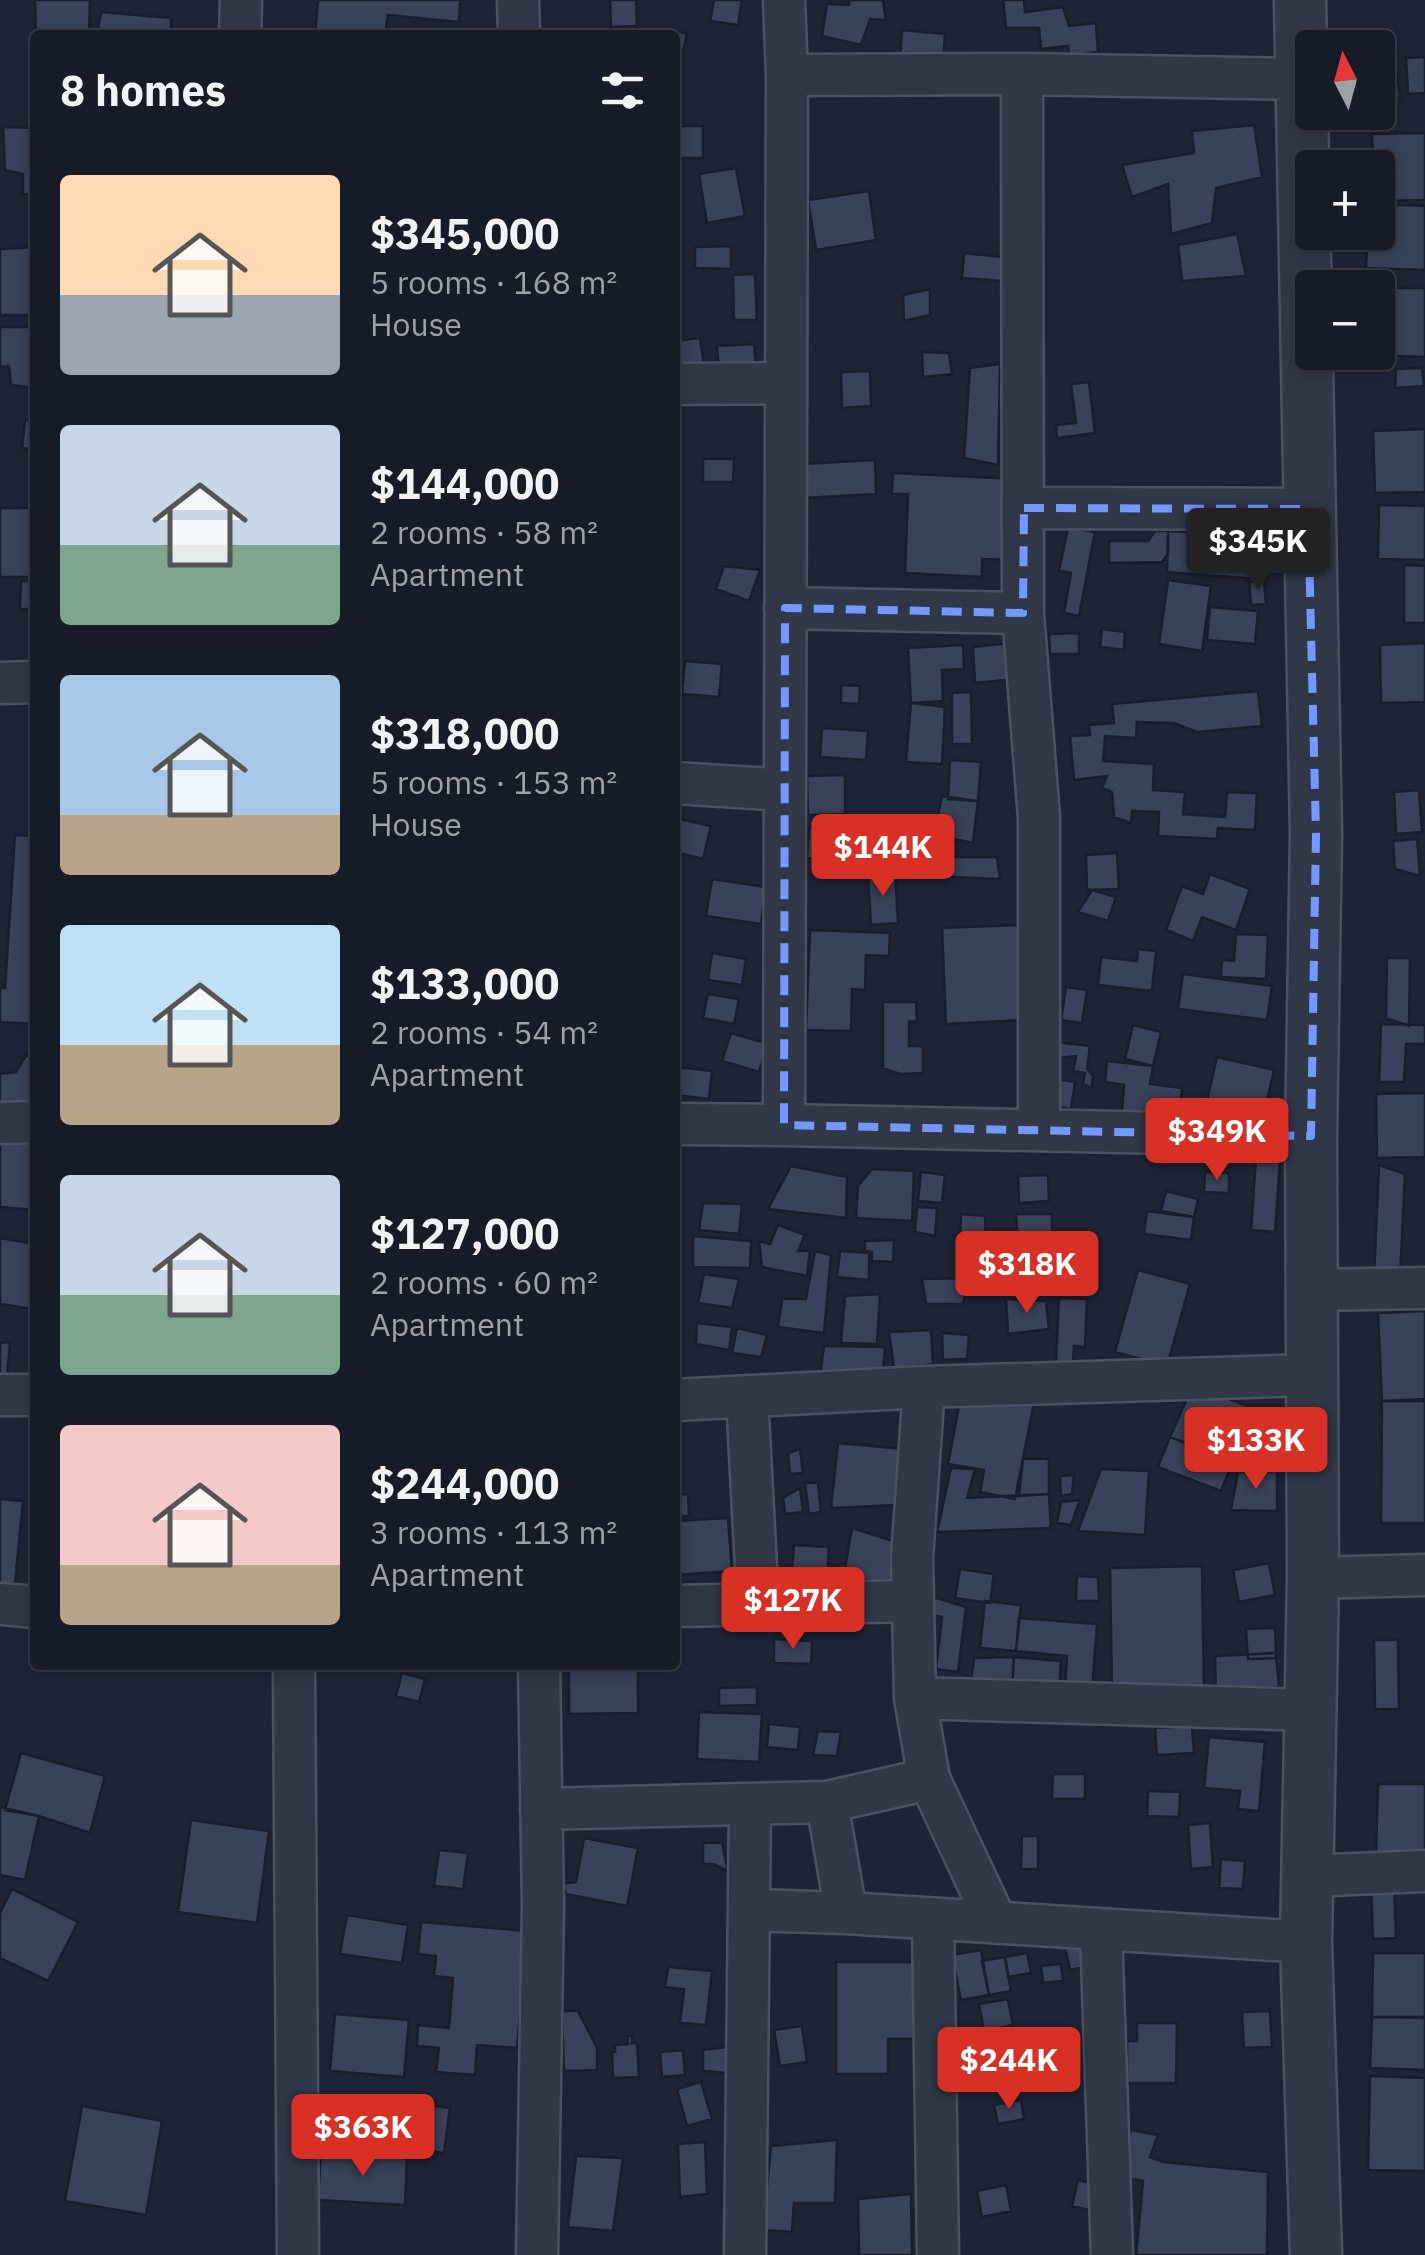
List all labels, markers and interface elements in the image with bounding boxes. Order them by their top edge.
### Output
north arrow [1295,30,1395,130]
map controls [1295,30,1395,370]
text: 8 homes [60,63,226,118]
icon: filters [595,63,650,118]
button: + [1295,150,1395,250]
text: $345,000 [370,206,559,261]
icon: home [140,215,260,335]
text: 5 rooms · 168 m² [370,261,617,303]
button: − [1295,270,1395,370]
text: House [370,303,462,345]
text: $144,000 [370,456,559,511]
icon: home [140,465,260,585]
pin: $345K [1188,508,1328,593]
text: 2 rooms · 58 m² [370,511,598,553]
text: $345K [1208,519,1308,561]
text: Apartment [370,553,524,595]
text: $318,000 [370,706,559,761]
icon: home [140,715,260,835]
text: 5 rooms · 153 m² [370,761,617,803]
text: House [370,803,462,845]
pin: $144K [813,814,953,899]
text: $144K [833,825,933,867]
text: $133,000 [370,956,559,1011]
icon: home [140,965,260,1085]
text: 2 rooms · 54 m² [370,1011,598,1053]
text: Apartment [370,1053,524,1095]
pin: $349K [1147,1098,1287,1183]
text: $349K [1167,1109,1267,1151]
text: $127,000 [370,1206,559,1261]
icon: home [140,1215,260,1335]
pin: $318K [957,1231,1097,1316]
text: $318K [977,1242,1077,1284]
text: 2 rooms · 60 m² [370,1261,598,1303]
text: Apartment [370,1303,524,1345]
pin: $133K [1186,1407,1326,1492]
text: $133K [1206,1418,1306,1460]
text: $244,000 [370,1456,559,1511]
icon: home [140,1465,260,1585]
text: 3 rooms · 113 m² [370,1511,617,1553]
text: Apartment [370,1553,524,1595]
pin: $127K [723,1567,863,1652]
text: $127K [743,1578,843,1620]
pin: $244K [939,2027,1079,2112]
text: $244K [959,2038,1059,2080]
pin: $363K [293,2094,433,2179]
text: $363K [313,2105,413,2147]

